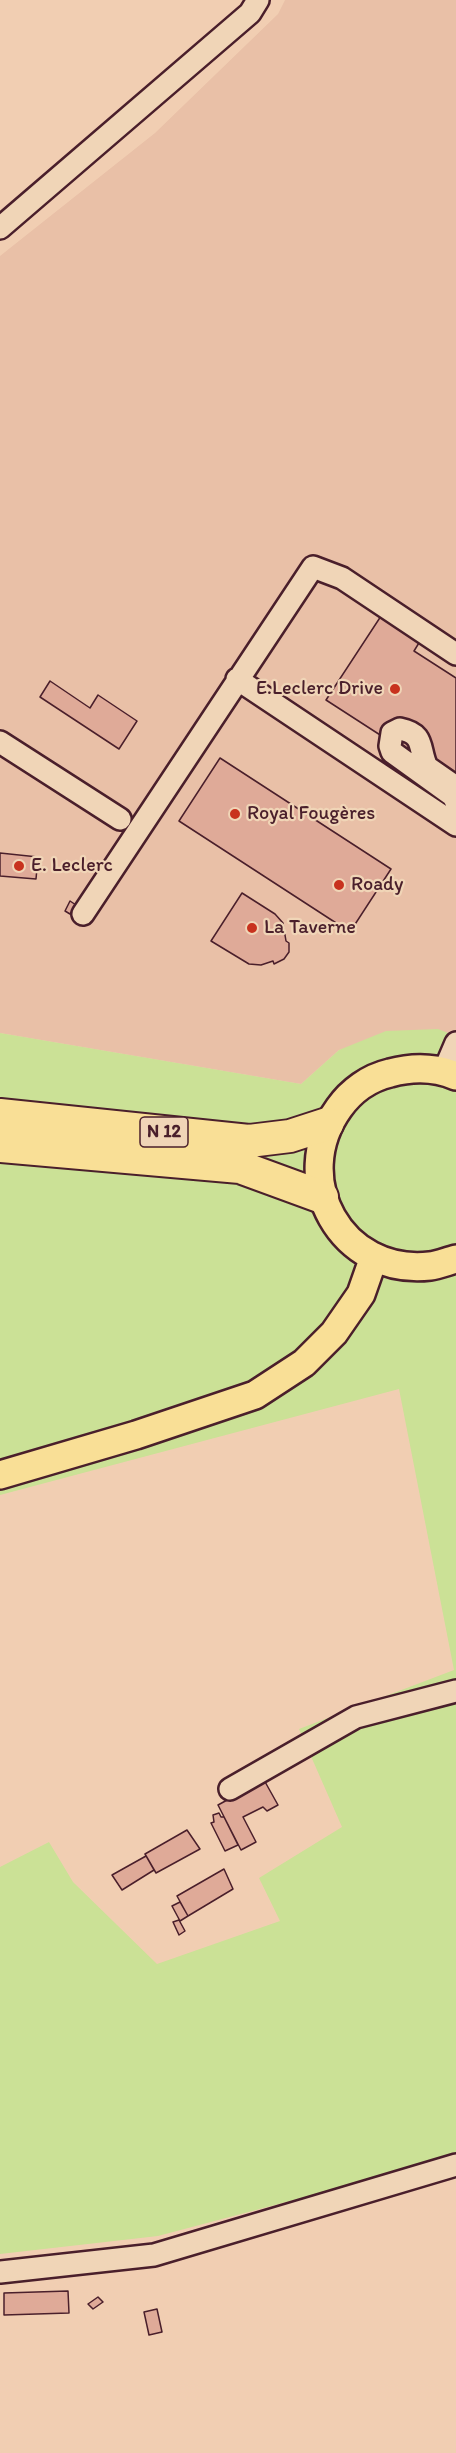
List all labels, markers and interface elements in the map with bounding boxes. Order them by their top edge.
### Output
place label: E.Leclerc Drive [256,677,383,701]
marker: E.Leclerc Drive [388,682,402,696]
place label: Royal Fougères [247,802,375,826]
marker: Royal Fougères [228,807,242,821]
place label: E. Leclerc [31,854,113,878]
marker: E. Leclerc [12,859,26,873]
place label: Roady [351,873,403,897]
marker: Roady [332,878,346,892]
place label: La Taverne [264,916,356,940]
marker: La Taverne [245,921,259,935]
road number: N 12 [140,1117,188,1147]

